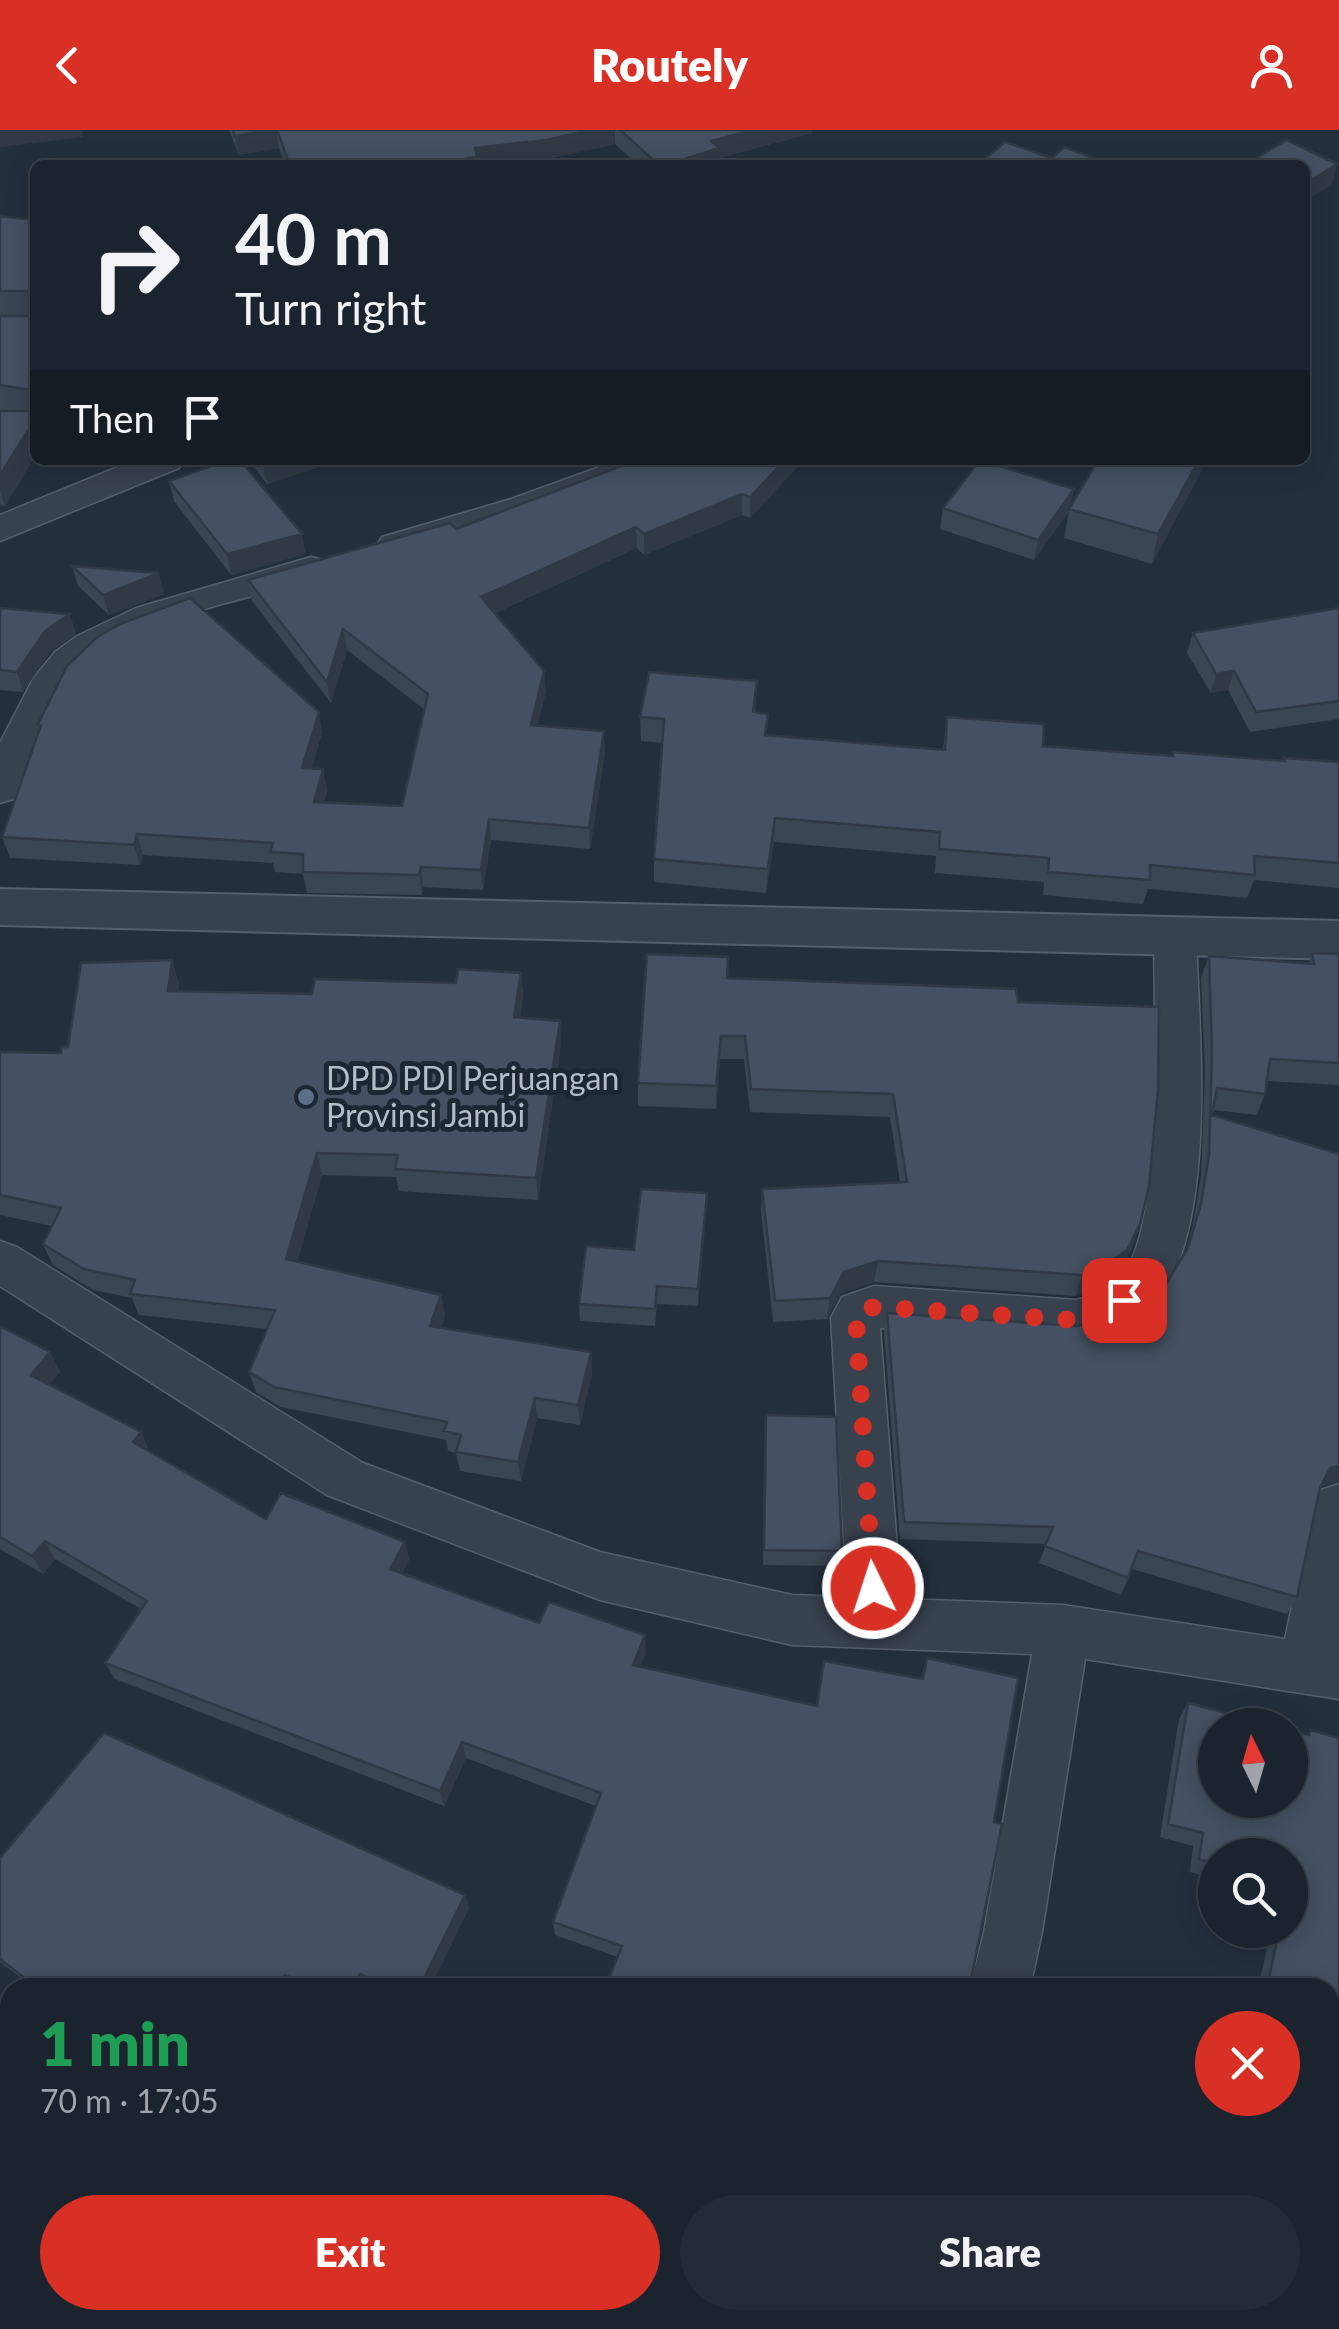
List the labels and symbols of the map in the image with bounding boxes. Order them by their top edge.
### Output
place label: DPD PDI Perjuangan Provinsi Jambi [326,1058,619,1134]
marker: DPD PDI Perjuangan Provinsi Jambi [295,1086,317,1108]
pin [1082,1258,1167,1343]
position arrow [821,1536,925,1640]
north arrow [1198,1708,1308,1818]

